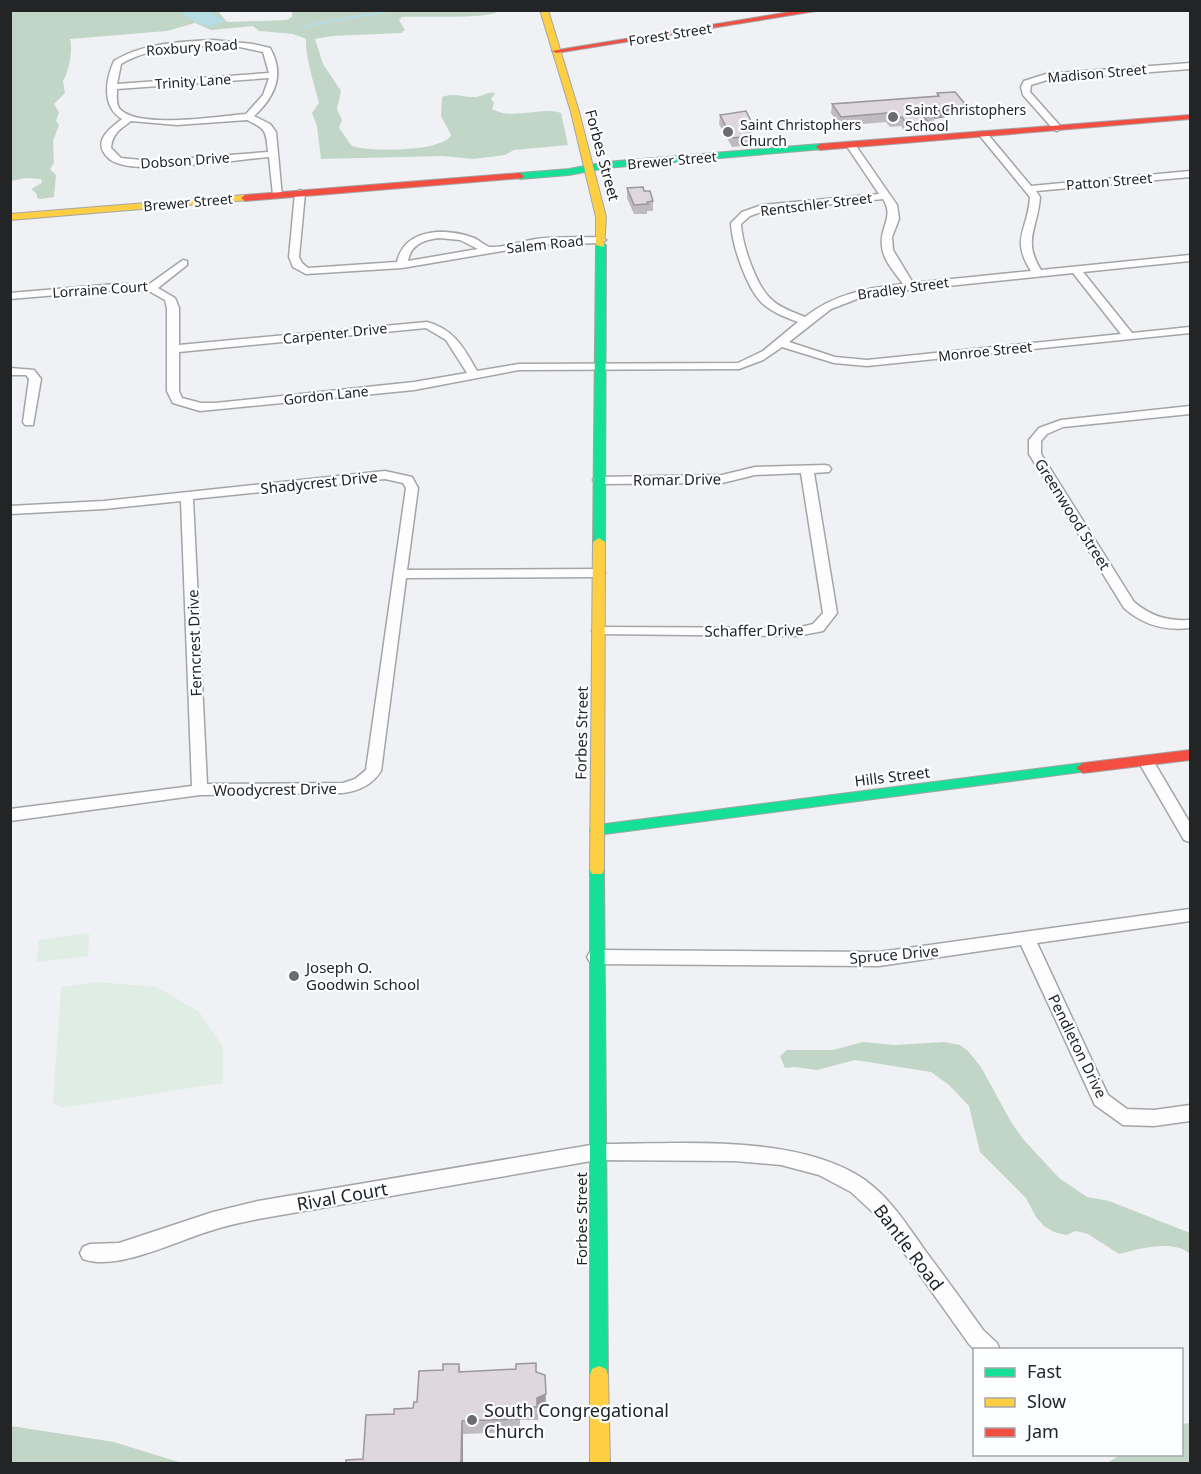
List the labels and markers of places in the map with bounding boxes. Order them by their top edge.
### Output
place label: Saint Christophers School [905,100,1027,135]
marker: Saint Christophers School [886,110,900,124]
place label: Saint Christophers Church [740,115,862,150]
marker: Saint Christophers Church [721,125,735,139]
place label: Joseph O. Goodwin School [304,957,420,994]
marker: Joseph O. Goodwin School [287,969,301,983]
place label: South Congregational Church [484,1398,669,1443]
marker: South Congregational Church [465,1413,479,1427]

